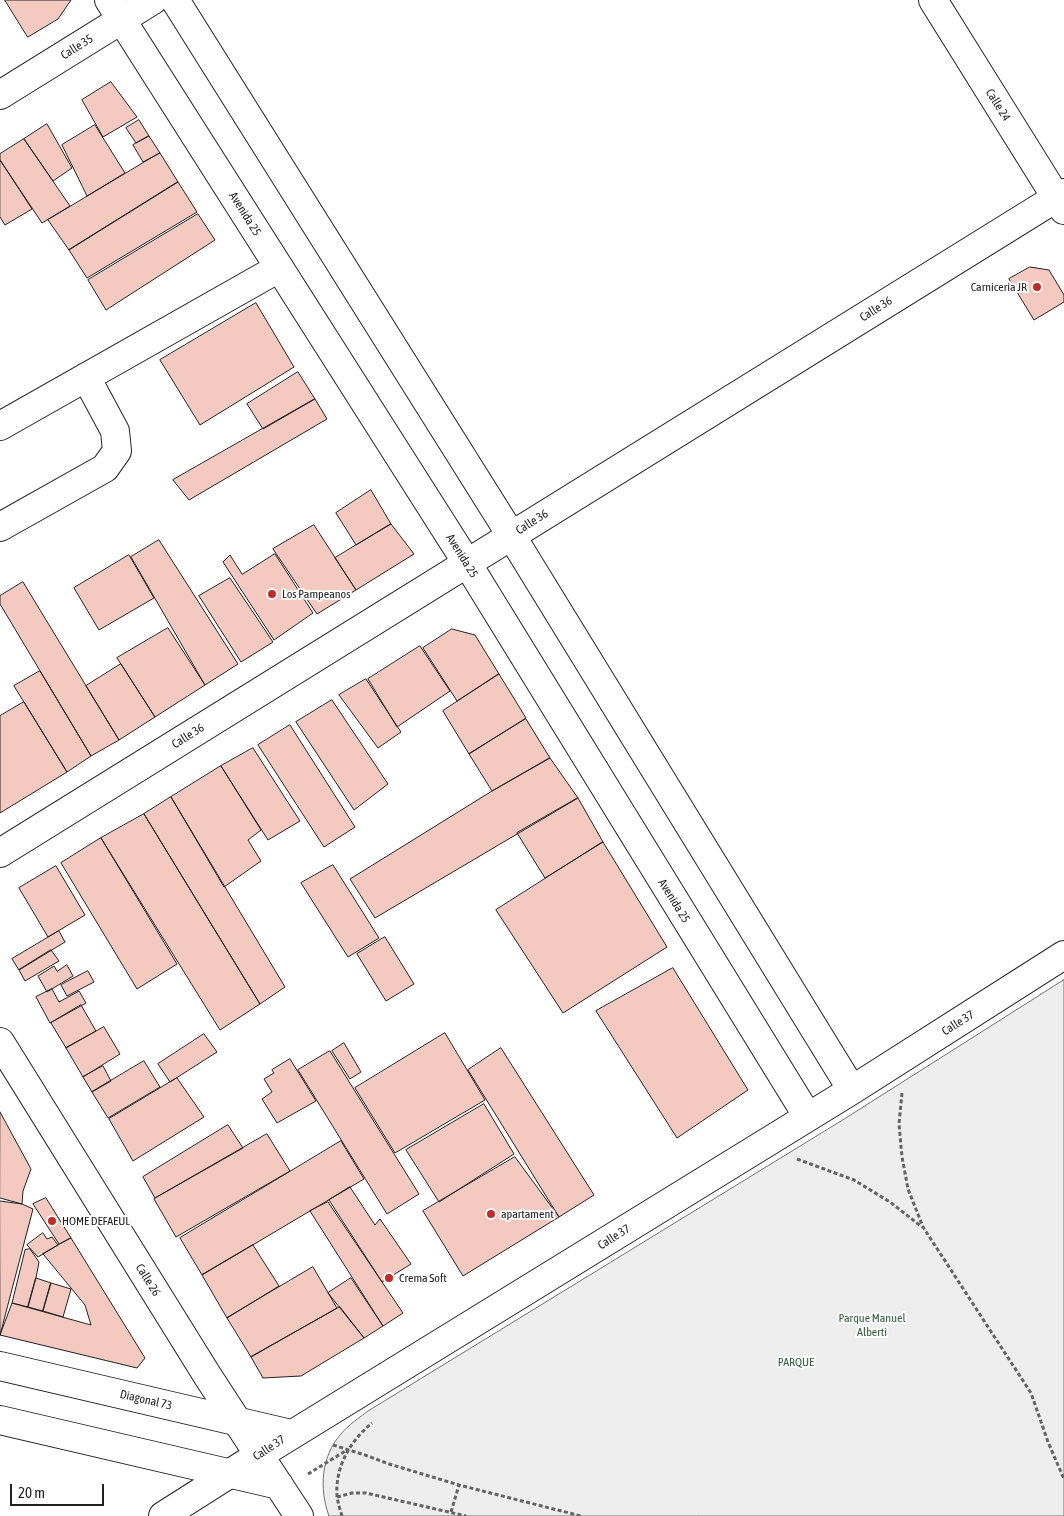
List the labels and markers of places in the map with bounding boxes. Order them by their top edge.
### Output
place label: Carnicería JR [971,280,1027,294]
marker: Carnicería JR [1031,281,1043,293]
place label: Los Pampeanos [282,587,350,601]
marker: Los Pampeanos [266,588,278,600]
place label: apartament [501,1207,554,1221]
marker: apartament [485,1208,497,1220]
place label: HOME DEFAEUL [62,1214,130,1228]
marker: HOME DEFAEUL [46,1215,58,1227]
place label: Crema Soft [399,1271,447,1285]
marker: Crema Soft [383,1272,395,1284]

